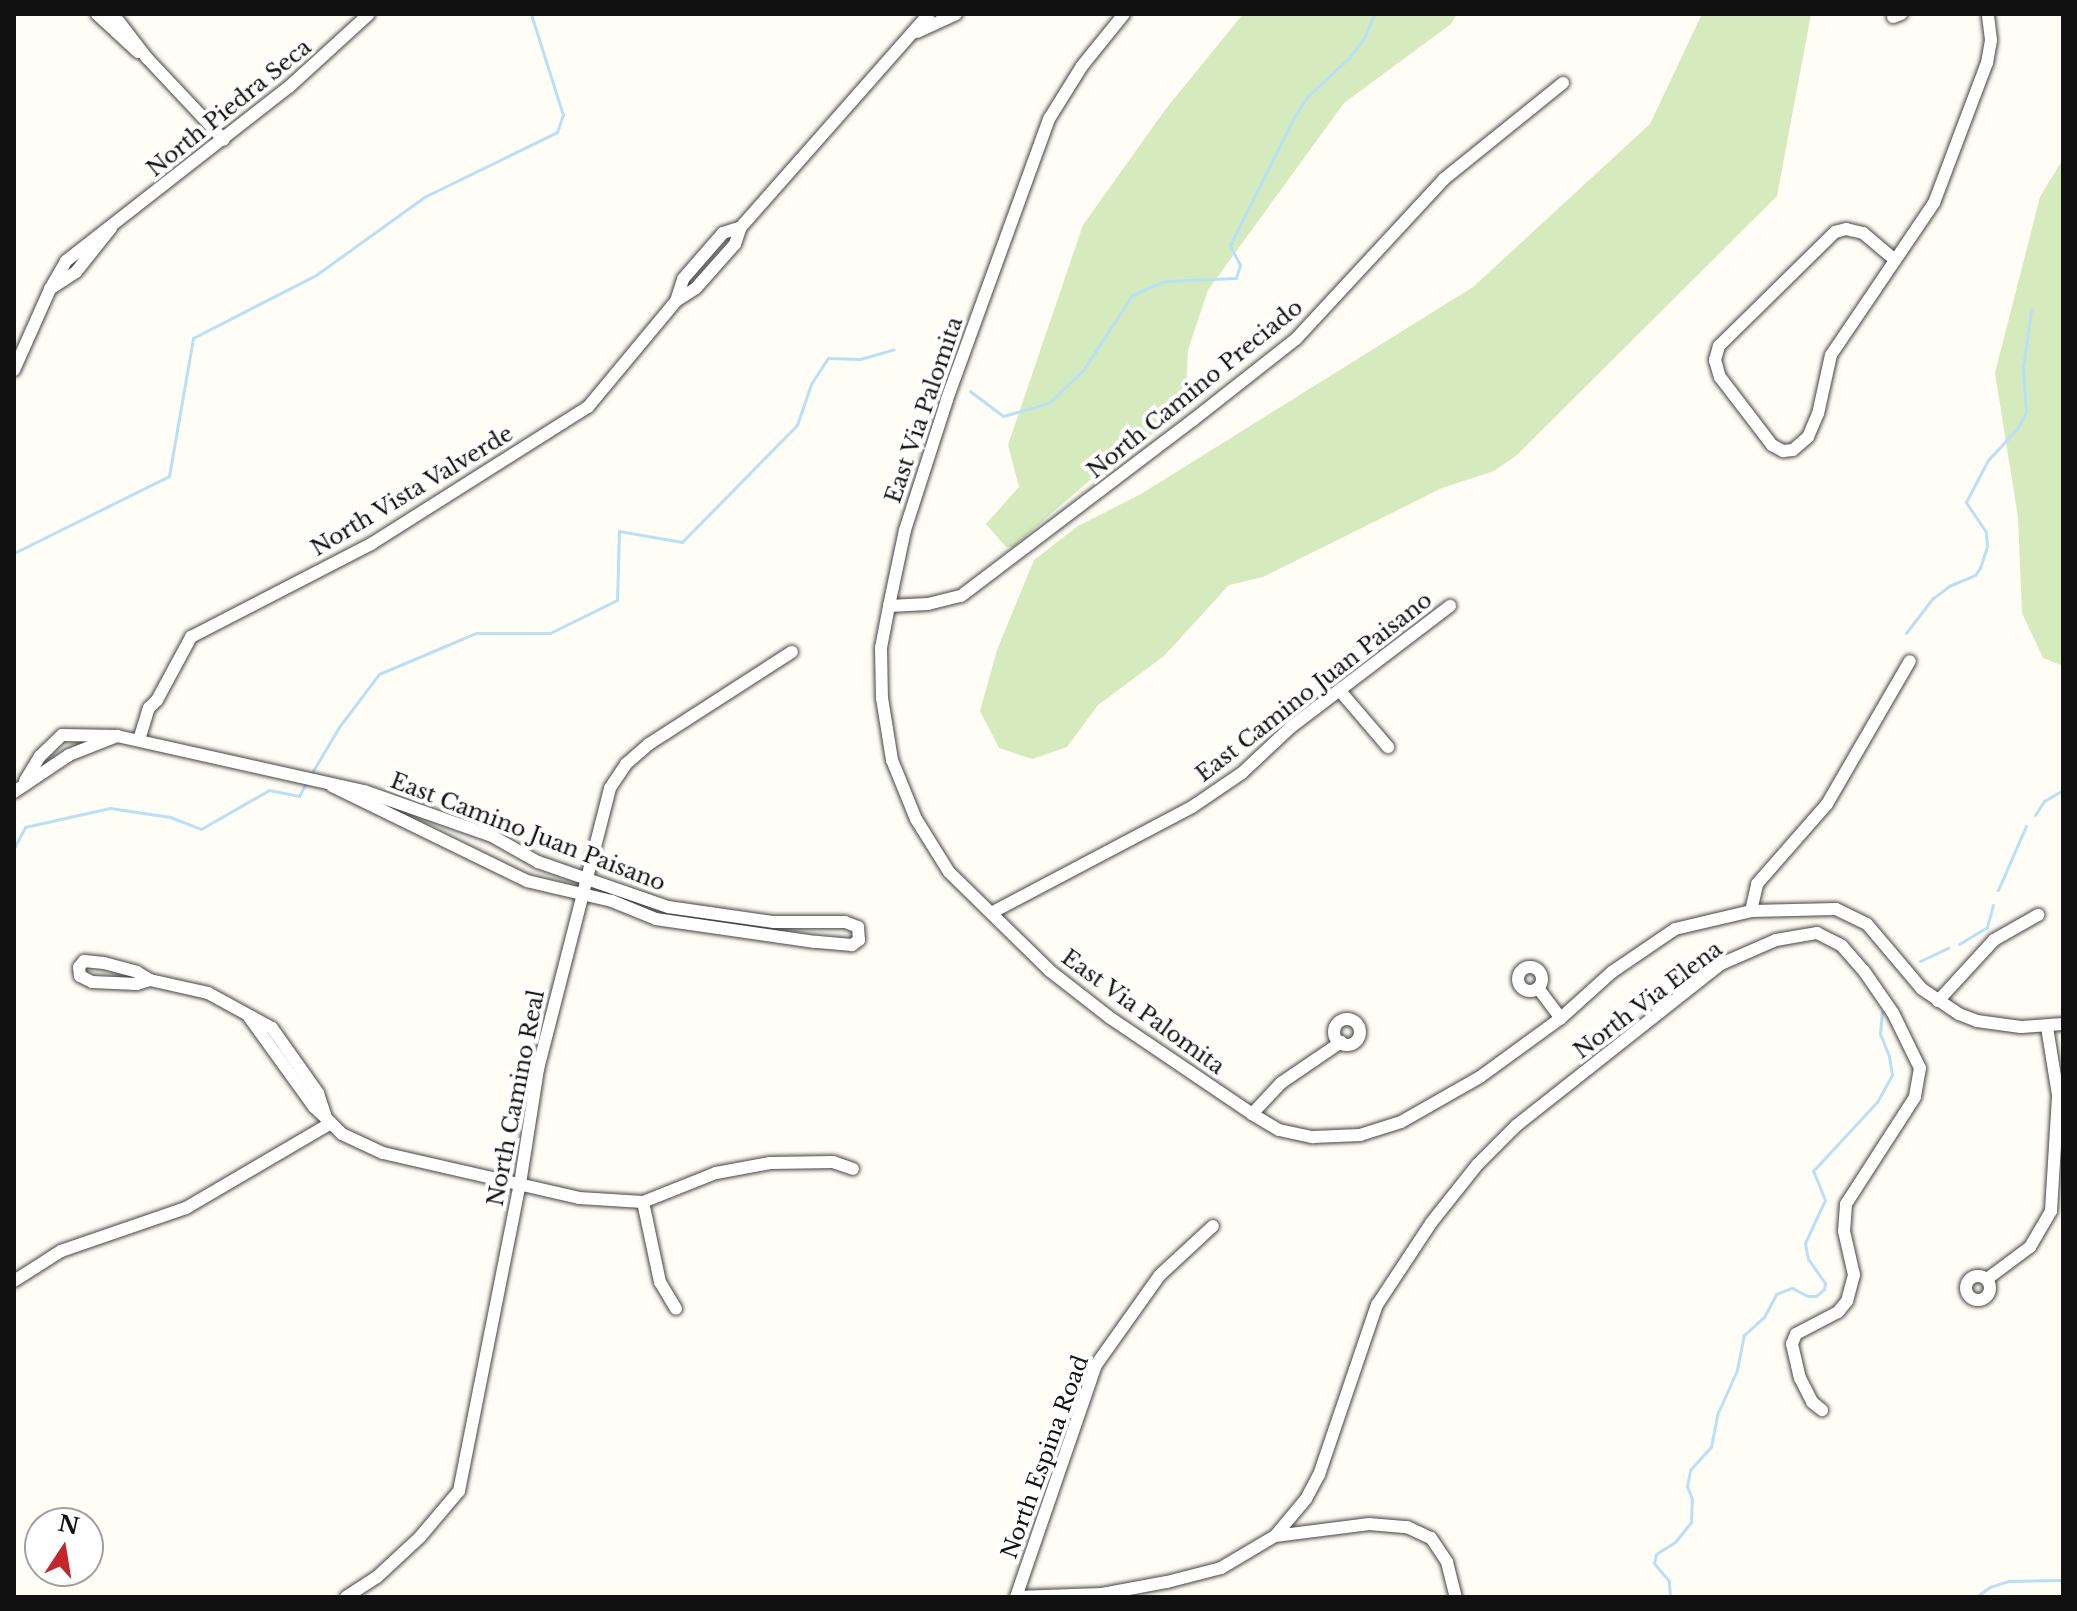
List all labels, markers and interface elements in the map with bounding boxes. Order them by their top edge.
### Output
street label: North Piedra Seca [142,34,316,182]
street label: North Camino Preciado [1082,294,1308,484]
street label: East Via Palomita [880,313,968,507]
street label: North Vista Valverde [305,420,519,562]
street label: East Camino Juan Paisano [1191,587,1437,787]
street label: East Camino Juan Paisano [387,767,669,897]
street label: North Via Elena [1568,935,1728,1065]
street label: East Via Palomita [1056,944,1230,1080]
street label: North Camino Real [482,988,550,1208]
street label: North Espina Road [996,1352,1094,1562]
north arrow [24,1507,104,1587]
text: N [56,1510,82,1540]

